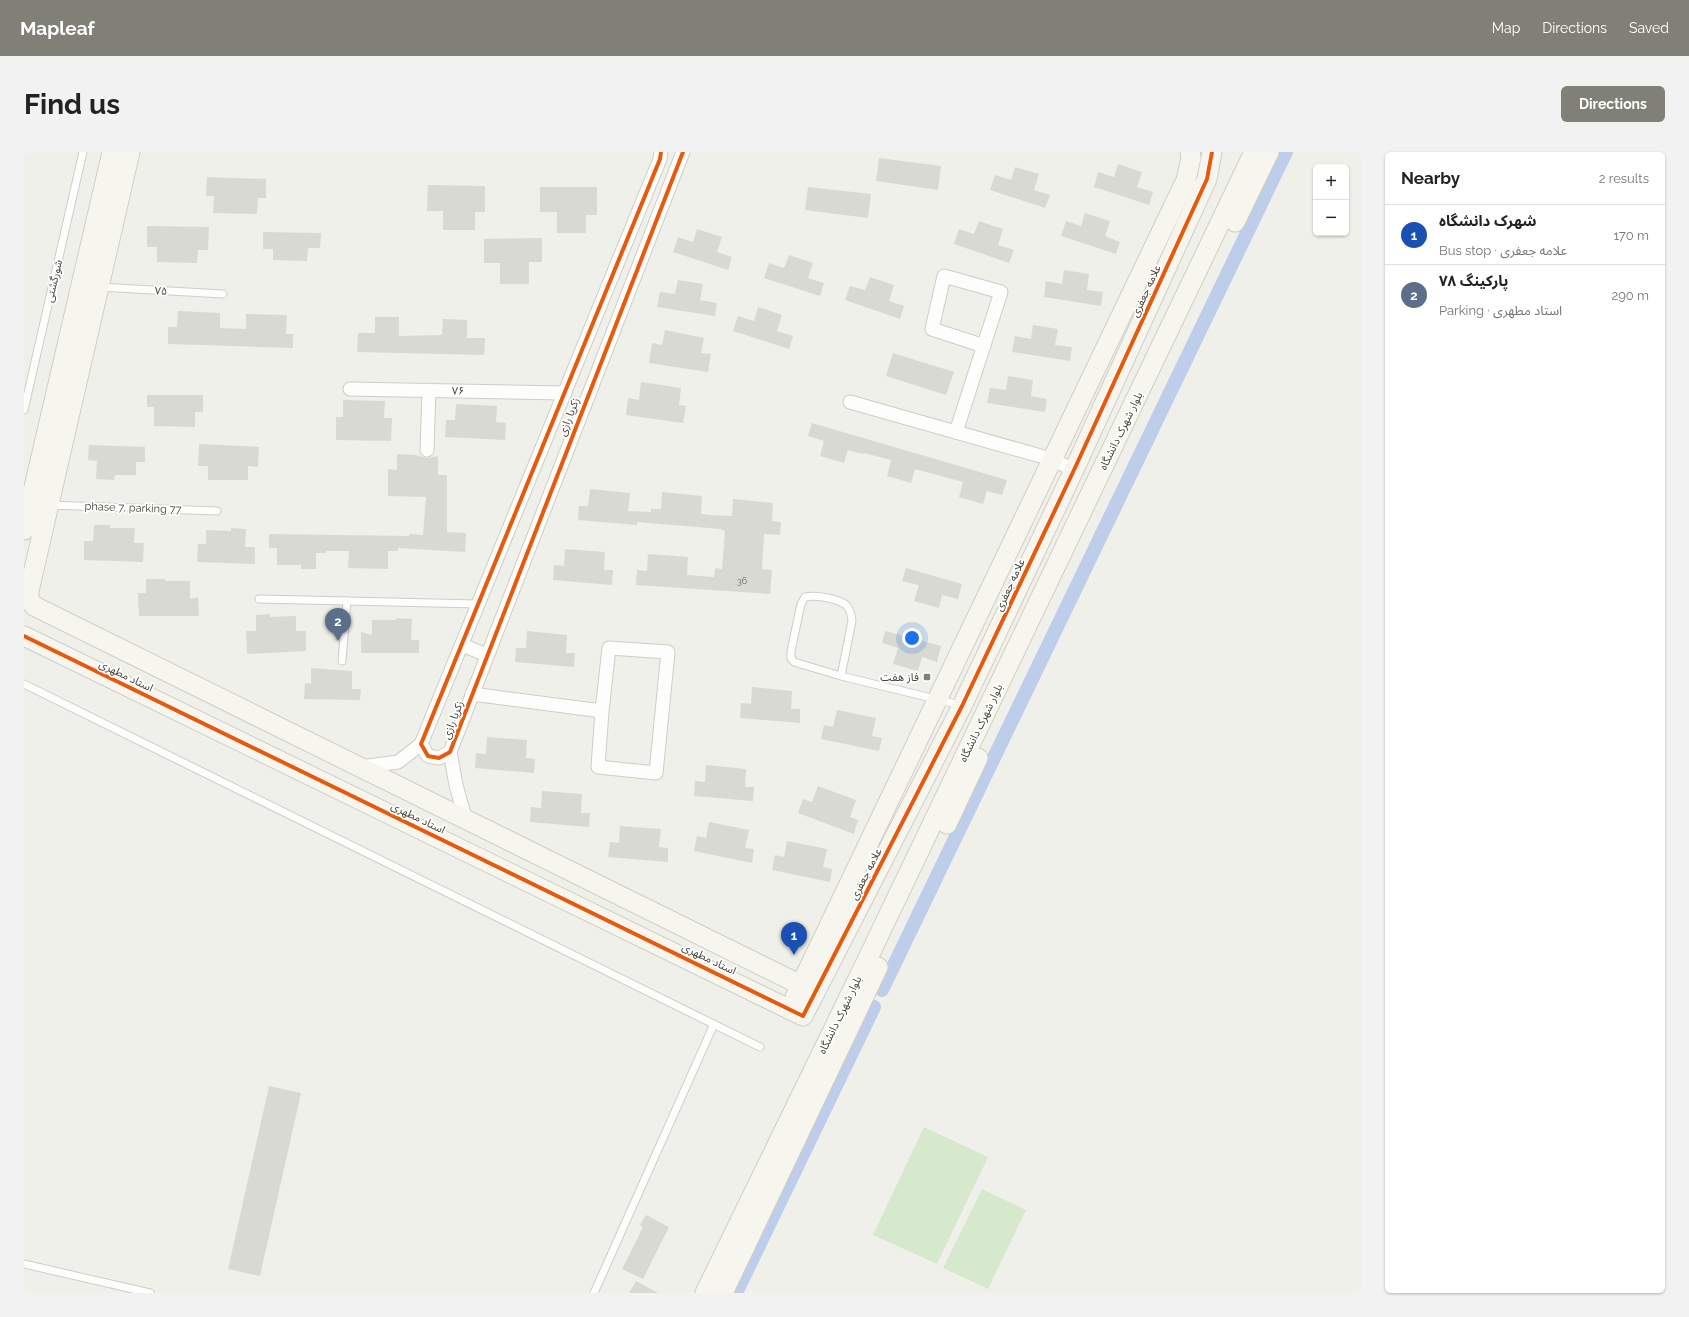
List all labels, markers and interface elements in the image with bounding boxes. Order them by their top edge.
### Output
text: Mapleaf [20,17,95,39]
text: Map [1492,20,1520,36]
text: Directions [1542,20,1607,36]
text: Saved [1629,20,1669,36]
button: Directions [1561,86,1665,122]
text: Find us [24,88,120,121]
map controls [1313,164,1349,236]
button: + [1313,164,1349,200]
text: Nearby [1401,168,1460,188]
text: 2 results [1599,171,1649,186]
button: − [1313,200,1349,236]
text: شهرک دانشگاه [1439,212,1537,230]
text: 1 [1411,228,1417,243]
text: 170 m [1613,228,1649,243]
text: Bus stop · علامه جعفری [1439,243,1567,258]
street label: شورگشتی [43,258,65,304]
street label: علامه جعفری [1128,262,1164,319]
text: پارکینگ ۷۸ [1439,272,1508,290]
street label: ۷۵ [154,284,168,298]
text: 2 [1410,288,1418,303]
text: 290 m [1611,288,1649,303]
text: Parking · استاد مطهری [1439,303,1562,318]
street label: ۷۶ [452,384,464,398]
street label: بلوار شهرک دانشگاه [1097,390,1145,472]
street label: زکریا رازی [556,396,582,438]
street label: phase 7, parking 77 [84,500,182,516]
street label: علامه جعفری [992,556,1028,613]
house number: 36 [737,576,748,586]
pin: 2 [325,608,351,641]
your location [902,628,922,648]
street label: استاد مطهری [97,657,155,695]
place label: فاز هفت [880,671,919,684]
marker: فاز هفت [922,672,932,682]
street label: بلوار شهرک دانشگاه [957,682,1005,764]
street label: زکریا رازی [440,699,466,741]
street label: استاد مطهری [389,799,447,837]
street label: علامه جعفری [847,845,885,902]
pin: 1 [781,922,807,955]
street label: استاد مطهری [680,940,738,978]
street label: بلوار شهرک دانشگاه [816,974,864,1056]

